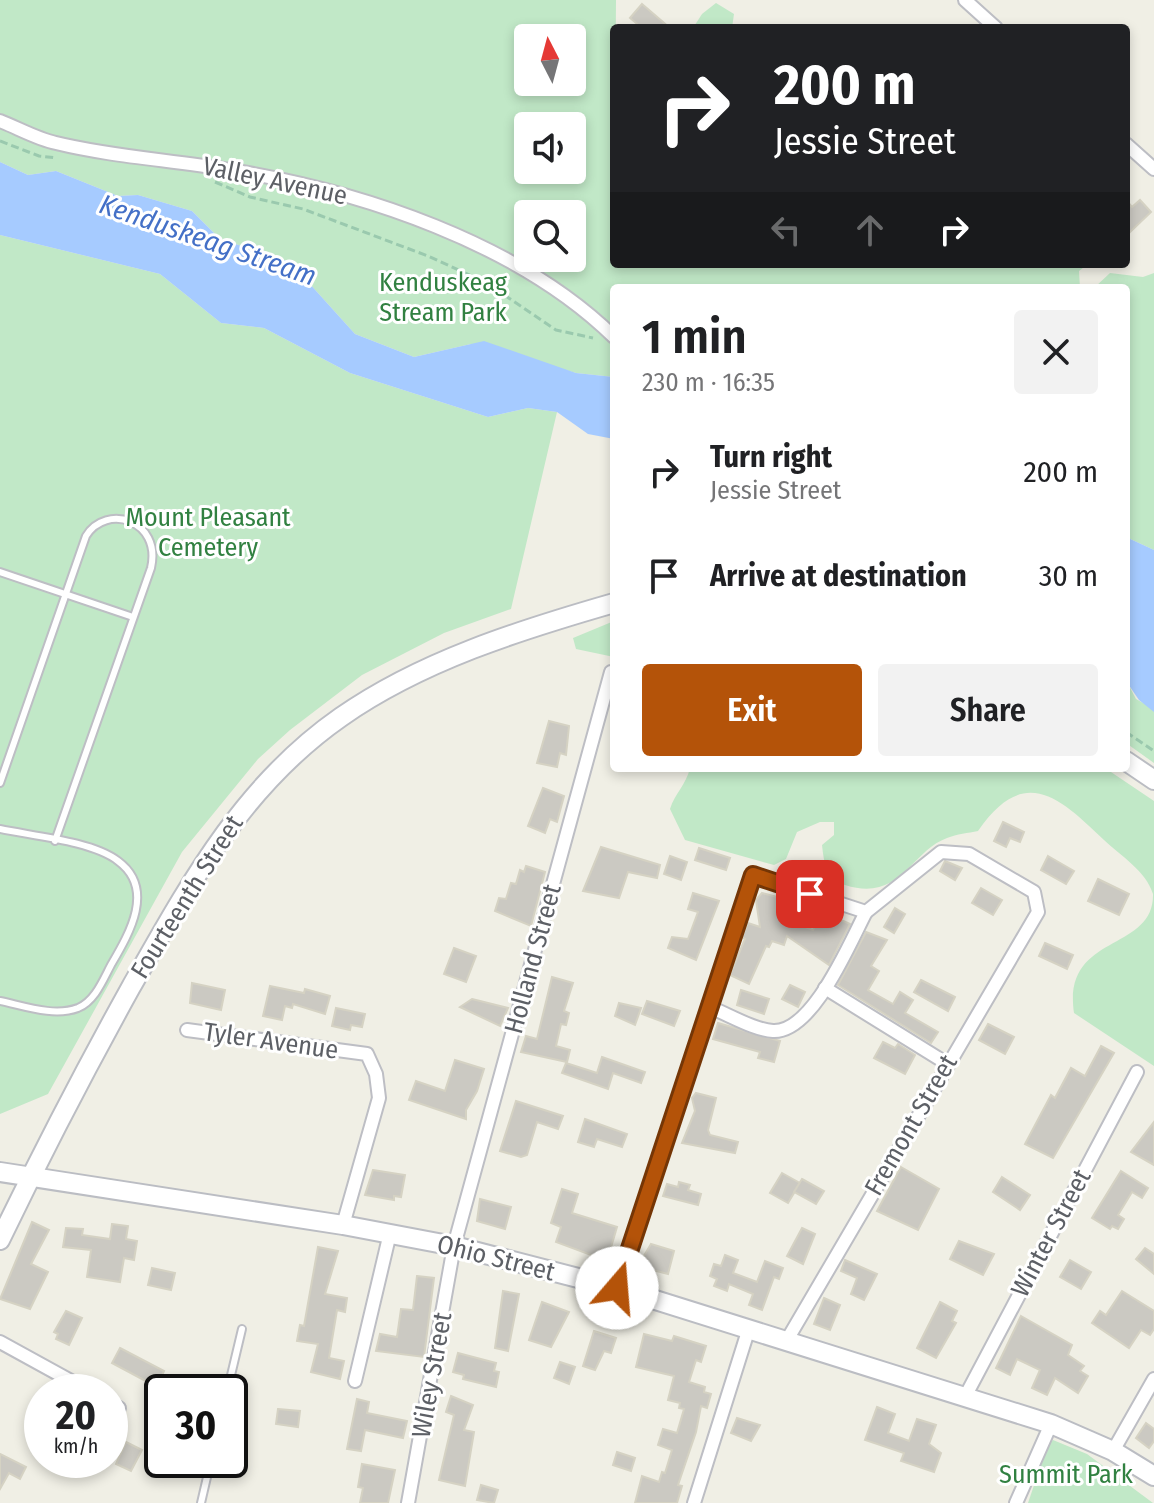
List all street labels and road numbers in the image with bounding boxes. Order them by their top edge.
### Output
street label: Valley Avenue [200,151,350,211]
street label: Fourteenth Street [124,809,250,984]
street label: Holland Street [498,880,568,1037]
street label: Tyler Avenue [202,1016,340,1066]
street label: Fremont Street [858,1049,964,1201]
street label: Winter Street [1004,1164,1098,1302]
street label: Ohio Street [434,1228,559,1288]
street label: Wiley Street [406,1309,458,1440]

